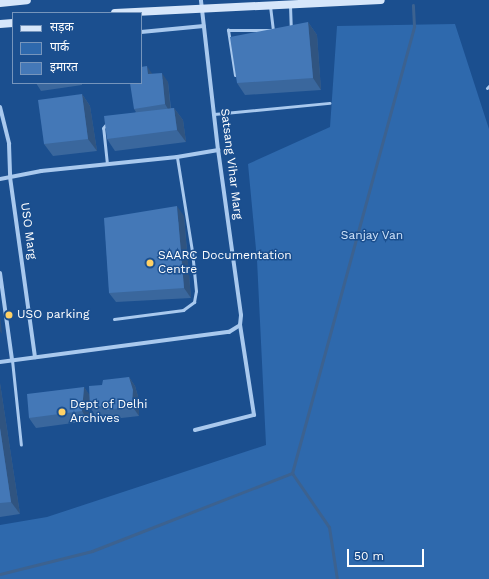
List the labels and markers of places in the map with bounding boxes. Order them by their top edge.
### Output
place label: SAARC Documentation Centre [158,249,292,277]
marker: SAARC Documentation Centre [145,258,155,268]
place label: USO parking [17,308,89,322]
marker: USO parking [4,310,14,320]
place label: Dept of Delhi Archives [70,398,148,426]
marker: Dept of Delhi Archives [57,407,67,417]

